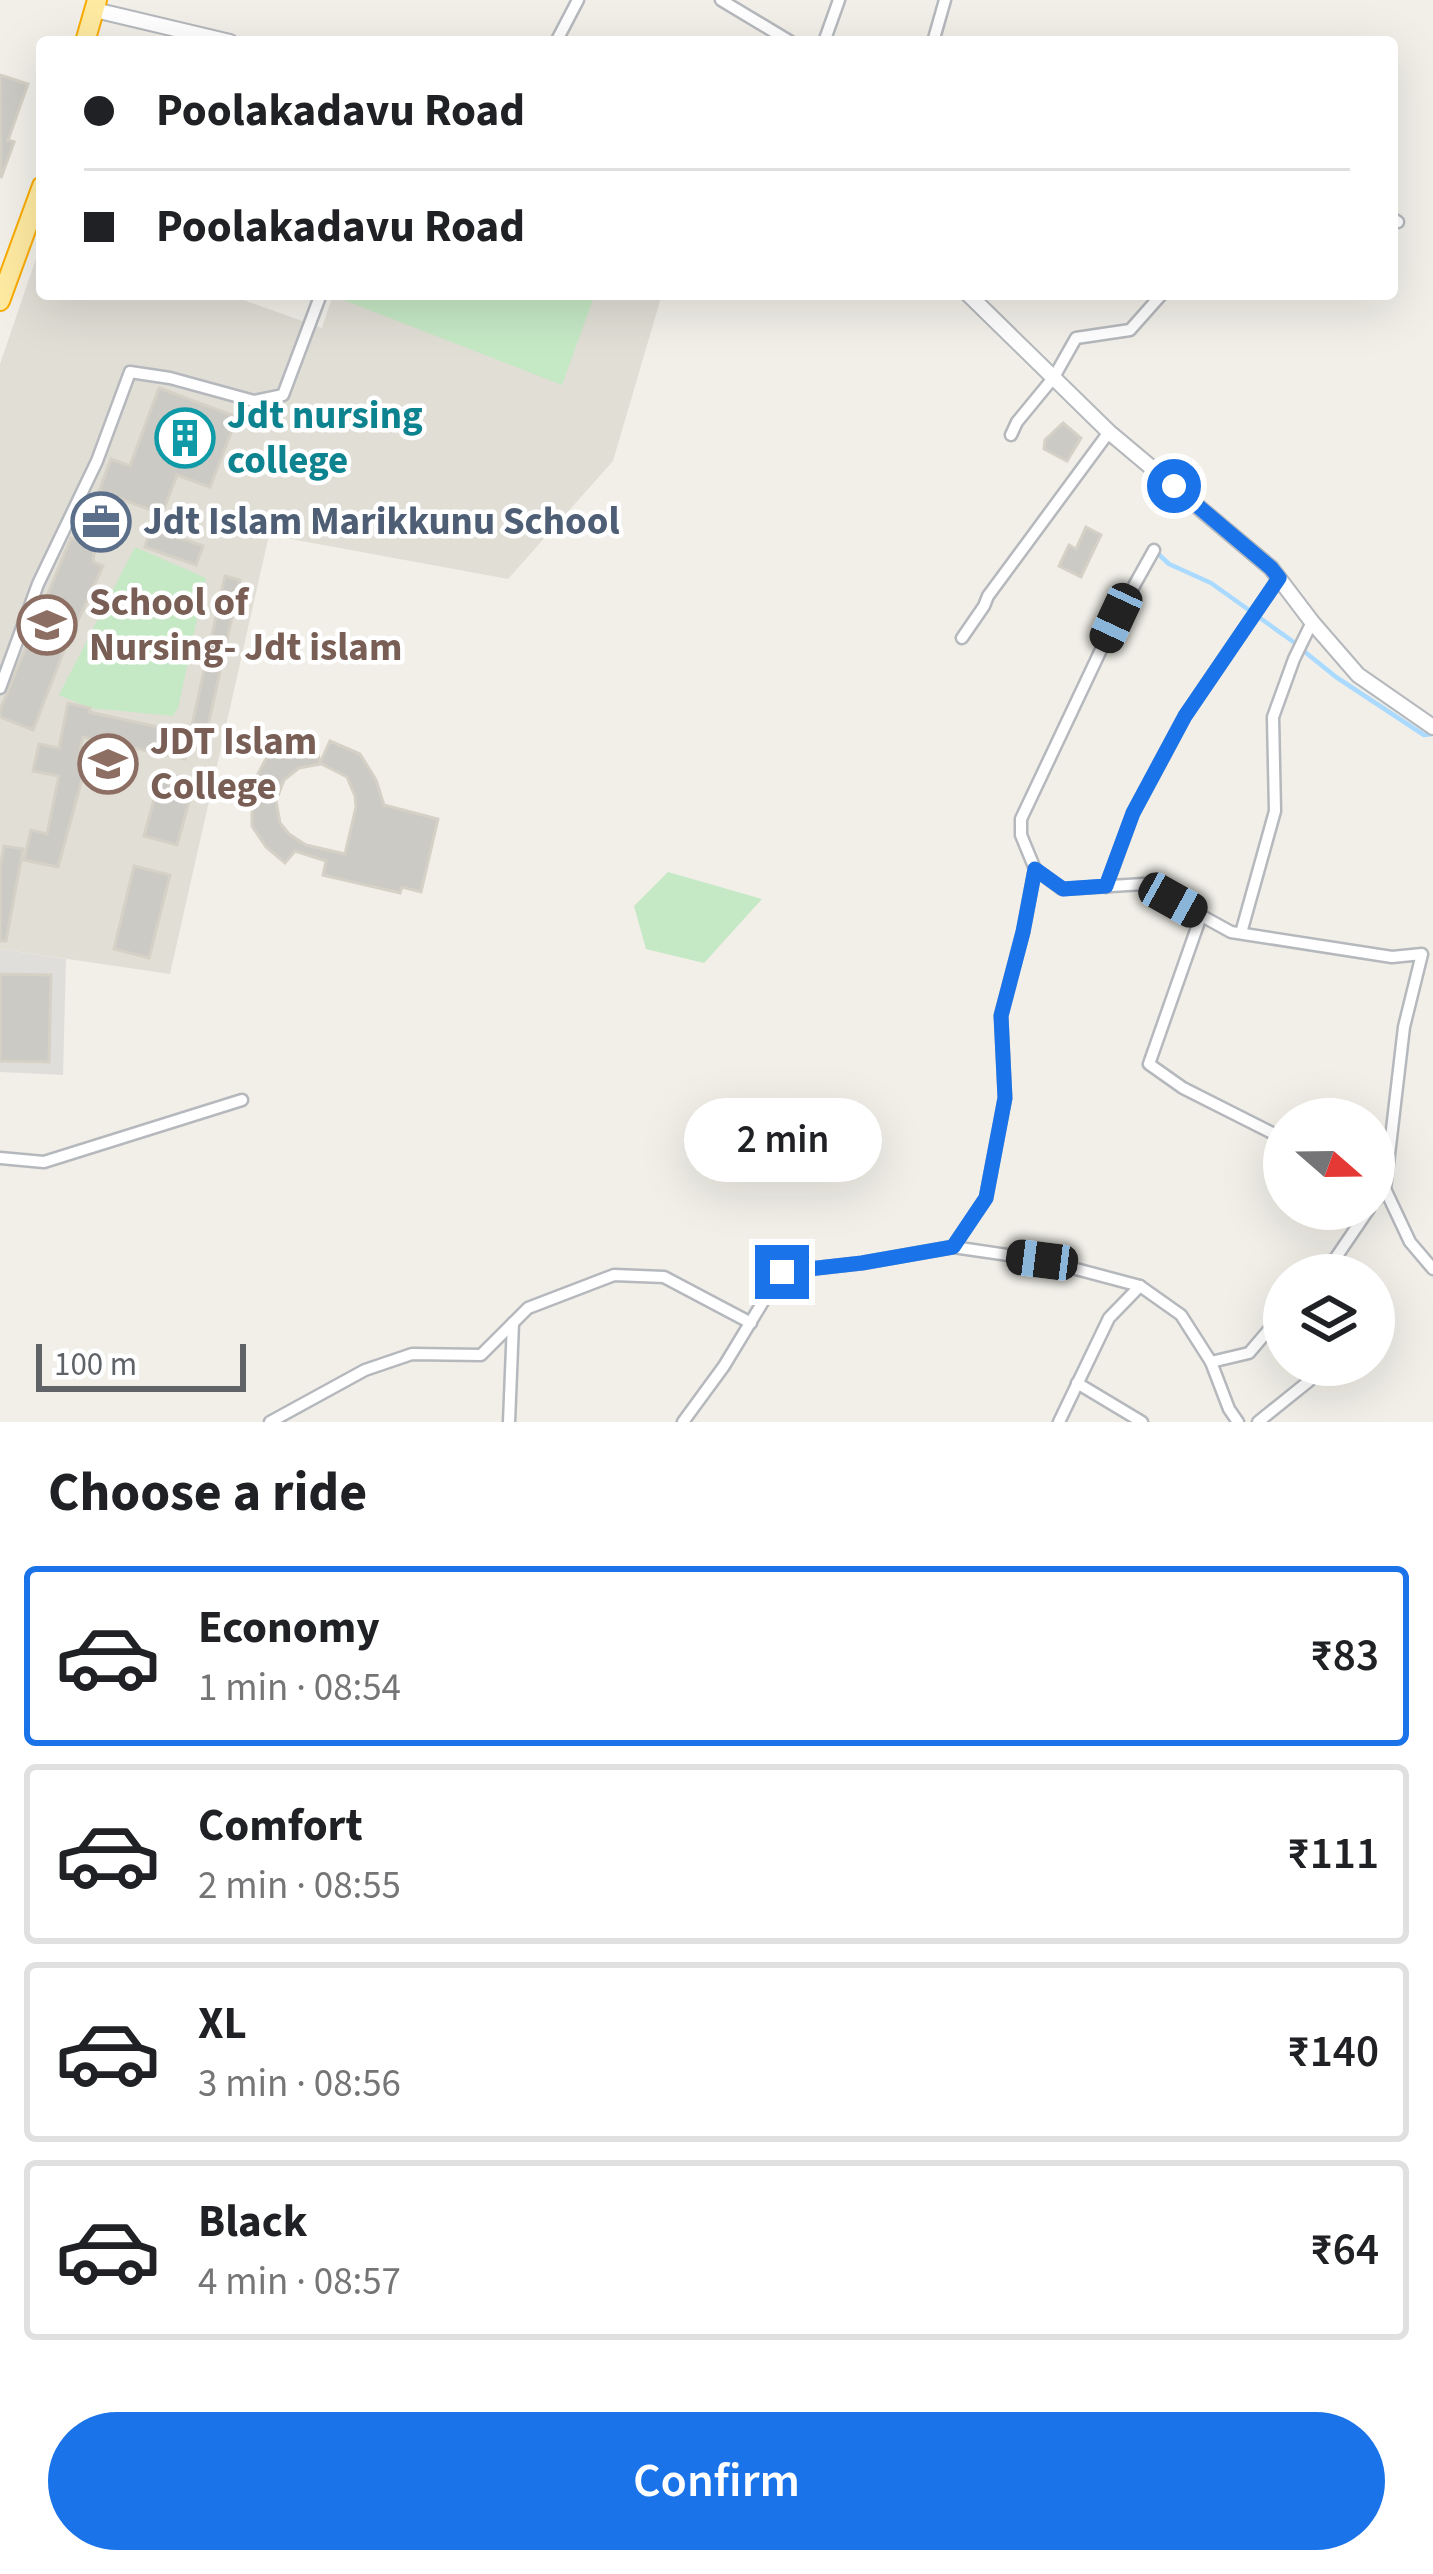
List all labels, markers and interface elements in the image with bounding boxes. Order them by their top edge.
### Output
text: Poolakadavu Road [156,79,525,143]
text: Poolakadavu Road [156,195,525,259]
place label: Jdt nursing college [227,388,423,489]
building icon: Jdt nursing college [154,407,216,469]
route start [1147,459,1201,513]
office icon: Jdt Islam Marikkunu School [70,491,132,553]
place label: Jdt Islam Marikkunu School [143,494,620,550]
place label: School of Nursing- Jdt islam [89,575,402,676]
car [1084,578,1148,658]
school or university icon: School of Nursing- Jdt islam [16,594,78,656]
place label: JDT Islam College [150,714,317,815]
school or university icon: JDT Islam College [77,733,139,795]
car [1133,867,1213,933]
callout: 2 min [683,1098,881,1182]
north arrow [1263,1098,1395,1230]
map controls [1263,1098,1395,1386]
text: 2 min [737,1112,829,1168]
car [1004,1238,1080,1282]
route end [755,1245,809,1299]
button: layers [1263,1254,1395,1386]
scale bar [36,1338,246,1391]
text: 100 m [54,1341,137,1388]
text: Choose a ride [48,1455,367,1532]
text: Economy [198,1596,380,1660]
icon: car [54,1602,162,1710]
text: ₹83 [1310,1624,1379,1688]
text: 1 min · 08:54 [198,1660,401,1716]
text: Comfort [198,1794,363,1858]
icon: car [54,1800,162,1908]
text: ₹111 [1287,1822,1379,1886]
text: 2 min · 08:55 [198,1858,401,1914]
text: XL [198,1992,247,2056]
icon: car [54,1998,162,2106]
text: ₹140 [1287,2020,1379,2084]
text: 3 min · 08:56 [198,2056,401,2112]
text: Black [198,2190,308,2254]
icon: car [54,2196,162,2304]
text: ₹64 [1310,2218,1379,2282]
text: 4 min · 08:57 [198,2254,401,2310]
button: Confirm [48,2412,1385,2550]

